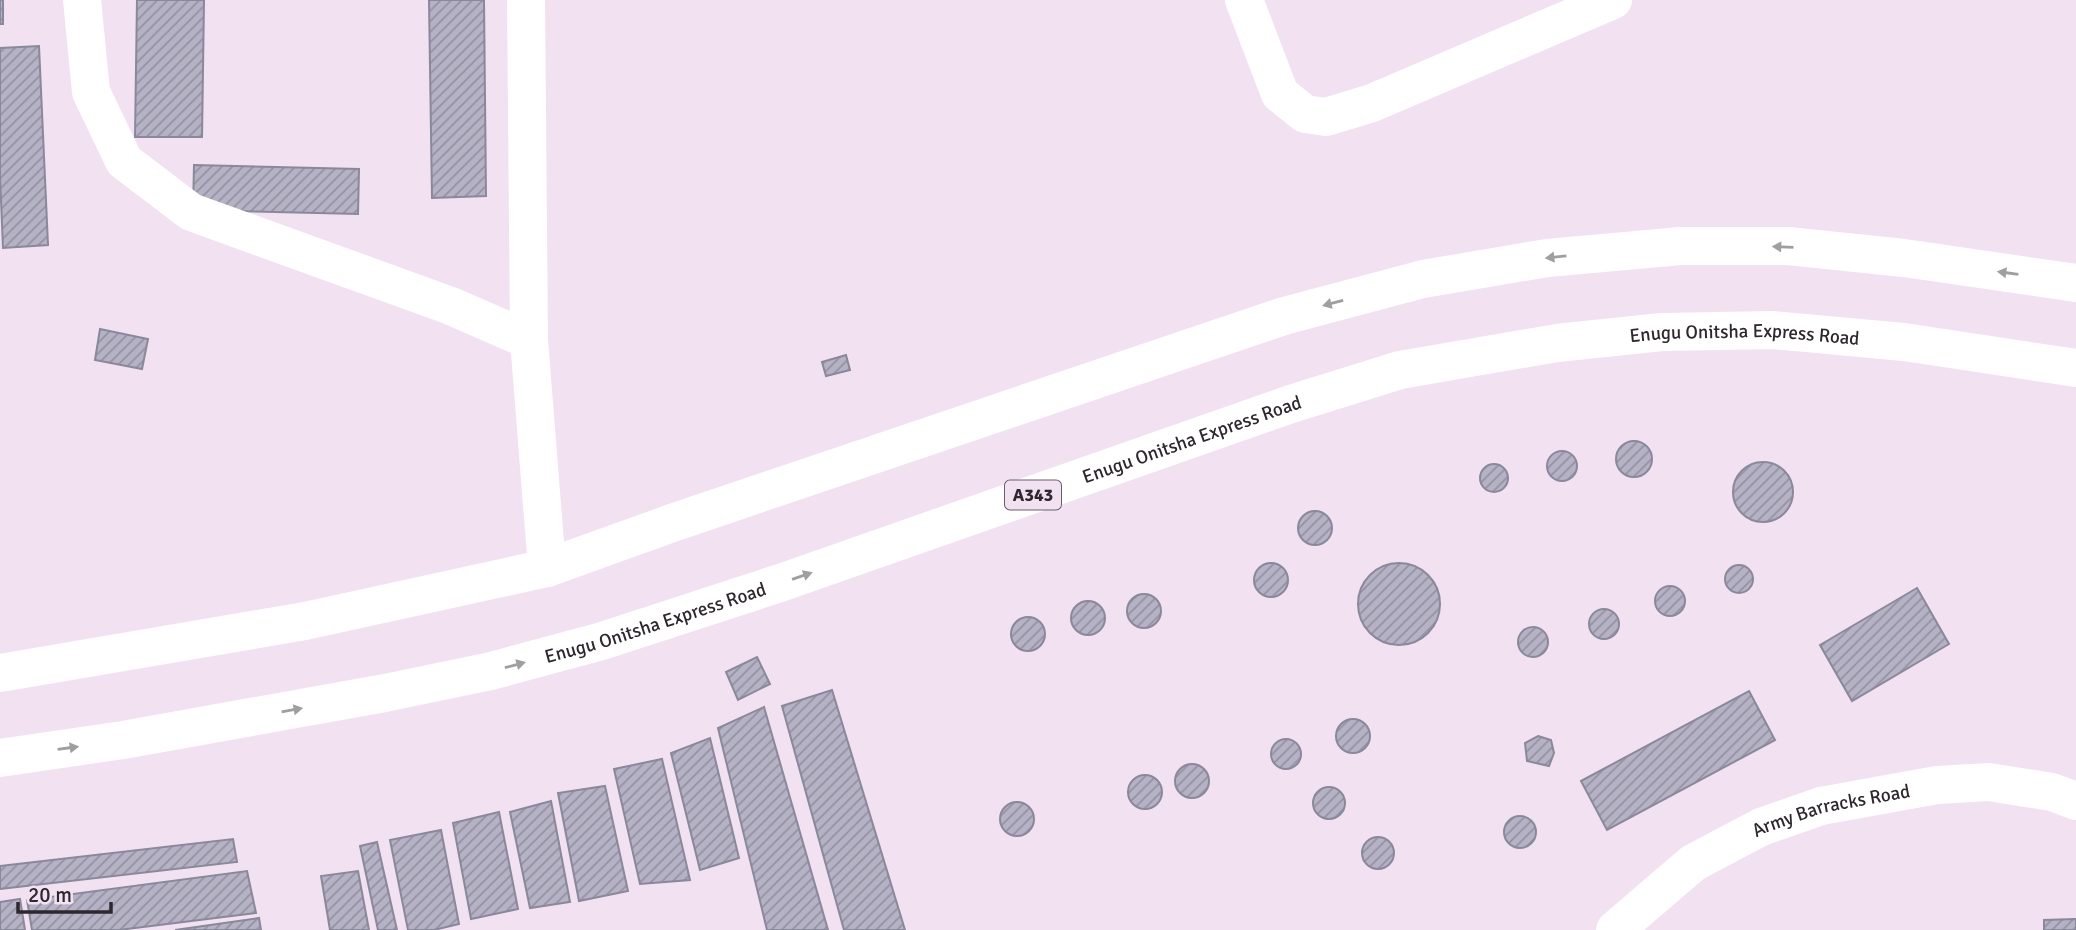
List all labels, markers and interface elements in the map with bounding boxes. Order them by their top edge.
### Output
one-way arrow [1771,241,1793,252]
one-way arrow [1545,252,1567,263]
one-way arrow [1997,268,2019,279]
one-way arrow [1322,298,1344,309]
street label: Enugu Onitsha Express Road [1628,319,1860,351]
street label: Enugu Onitsha Express Road [1079,391,1304,489]
road number: A343 [1005,480,1061,509]
one-way arrow [792,570,813,581]
street label: Enugu Onitsha Express Road [542,577,769,669]
one-way arrow [504,659,525,669]
one-way arrow [281,704,303,715]
one-way arrow [57,743,79,754]
street label: Army Barracks Road [1748,779,1912,843]
scale bar [18,870,110,914]
text: 20 m [28,882,72,908]

